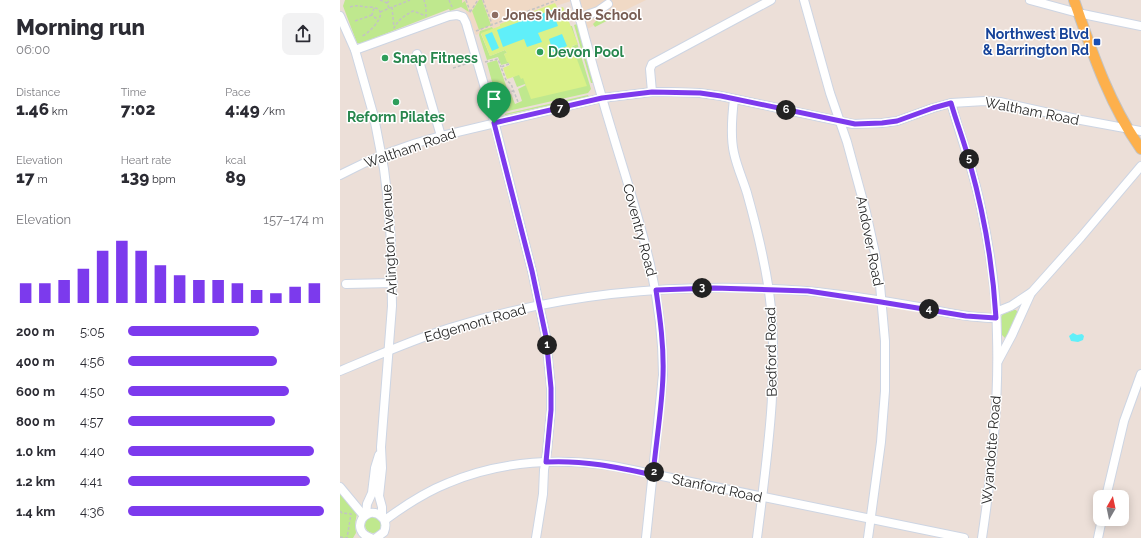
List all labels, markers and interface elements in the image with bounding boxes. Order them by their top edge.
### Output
place label: Jones Middle School [503,7,642,23]
marker: Jones Middle School [490,10,500,20]
button: share [282,13,324,55]
text: Morning run [16,14,145,40]
place label: Northwest Blvd & Barrington Rd [983,26,1089,58]
marker: Northwest Blvd & Barrington Rd [1092,37,1102,47]
text: 06:00 [16,42,50,57]
place label: Devon Pool [548,44,624,60]
marker: Devon Pool [535,47,545,57]
place label: Snap Fitness [393,50,478,66]
marker: Snap Fitness [380,53,390,63]
pin [477,82,511,123]
text: Distance [16,86,60,99]
text: Time [121,86,146,99]
text: Pace [225,86,251,99]
icon: arrive [483,88,505,110]
street label: Waltham Road [983,94,1081,128]
marker: Reform Pilates [391,97,401,107]
pin: 7 [550,98,570,118]
text: 1.46 [16,99,49,119]
text: 7:02 [121,99,155,119]
text: 4:49 [225,99,260,119]
pin: 6 [776,100,796,120]
text: 7 [557,101,563,114]
text: 6 [783,103,789,116]
text: km [49,105,68,118]
text: /km [260,105,285,118]
place label: Reform Pilates [347,109,445,125]
street label: Waltham Road [362,125,458,171]
pin: 5 [959,149,979,169]
text: 5 [966,152,972,165]
text: Elevation [16,154,63,167]
text: Heart rate [121,154,171,167]
text: kcal [225,154,246,167]
text: 17 [16,167,35,187]
text: 139 [121,167,149,187]
text: 89 [225,167,246,187]
text: m [35,173,48,186]
text: bpm [149,173,176,186]
street label: Coventry Road [620,182,660,278]
street label: Arlington Avenue [378,184,400,296]
street label: Andover Road [853,195,887,287]
text: Elevation [16,212,71,227]
text: 157–174 m [263,212,324,227]
pin: 3 [692,278,712,298]
text: 3 [699,281,705,294]
pin: 4 [919,299,939,319]
street label: Edgemont Road [422,301,528,345]
text: 4 [926,302,932,315]
street label: Bedford Road [762,307,780,397]
text: 200 m [16,324,55,339]
text: 5:05 [80,324,105,339]
pin: 1 [537,335,557,355]
text: 1 [544,338,550,351]
text: 400 m [16,354,55,369]
text: 4:56 [80,354,104,369]
text: 600 m [16,384,55,399]
text: 4:50 [80,384,105,399]
street label: Wyandotte Road [978,395,1004,505]
text: 800 m [16,414,55,429]
text: 4:57 [80,414,104,429]
text: 1.0 km [16,444,56,459]
text: 4:40 [80,444,105,459]
pin: 2 [644,462,664,482]
text: 2 [651,465,657,478]
street label: Stanford Road [670,471,764,505]
text: 1.2 km [16,474,55,489]
text: 4:41 [80,474,102,489]
north arrow [1093,490,1129,526]
map controls [1093,490,1129,526]
text: 1.4 km [16,504,55,519]
text: 4:36 [80,504,104,519]

